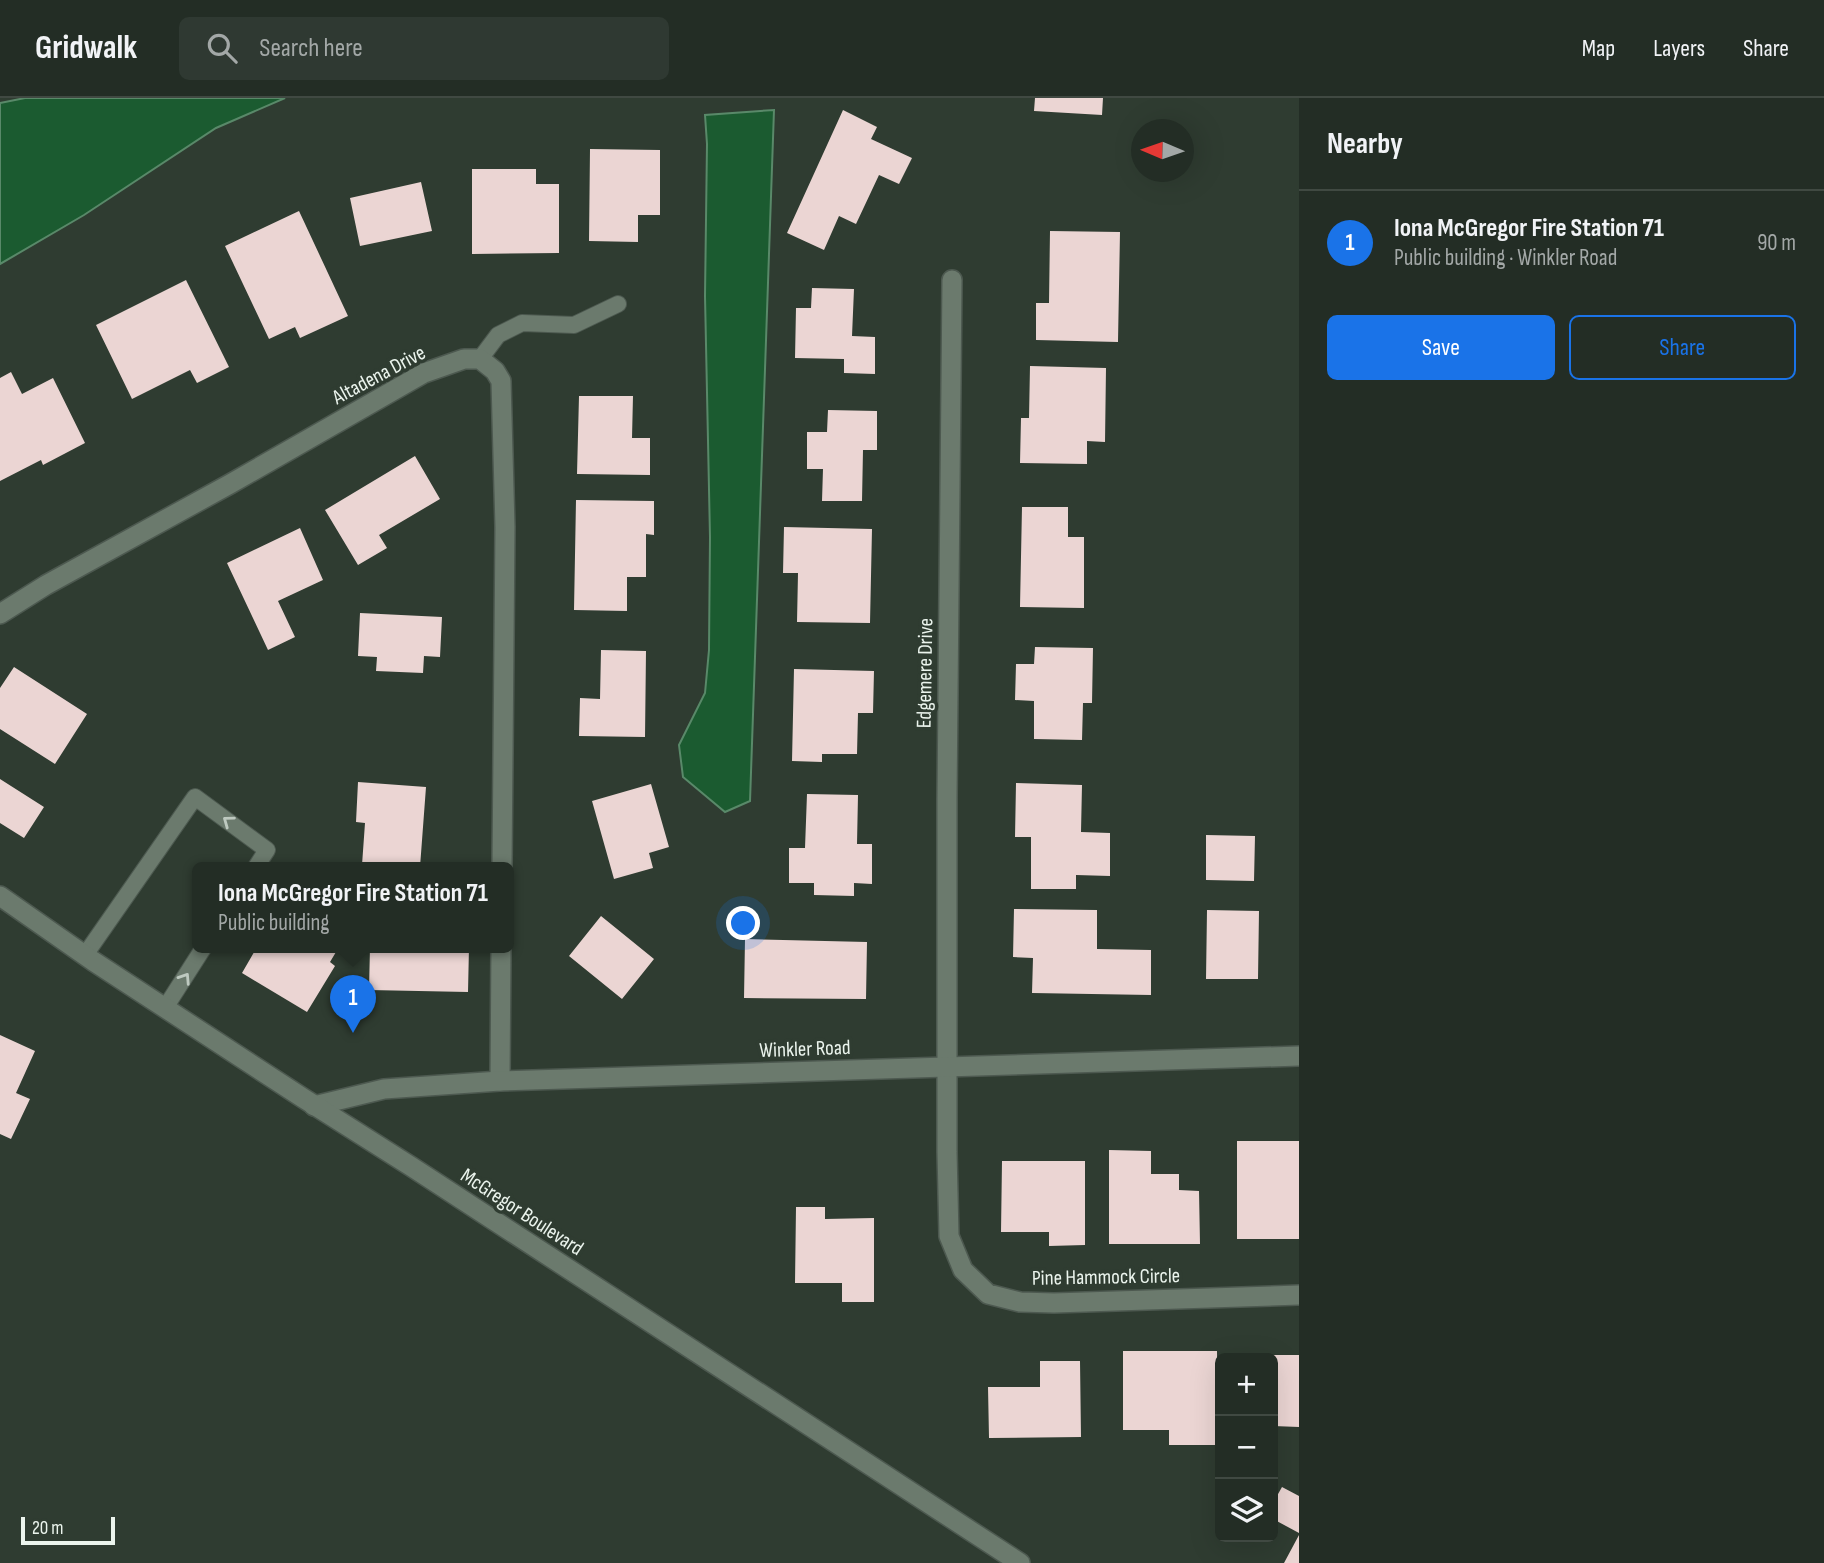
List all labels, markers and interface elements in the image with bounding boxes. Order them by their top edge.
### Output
search box [179,17,669,80]
text: Gridwalk [35,28,137,68]
icon: search [203,29,241,67]
text: Search here [259,33,363,64]
text: Map [1582,34,1615,63]
text: Layers [1653,34,1705,63]
text: Share [1743,34,1789,63]
north arrow [1131,119,1194,182]
text: Nearby [1327,126,1403,162]
text: Iona McGregor Fire Station 71 [1394,213,1664,244]
text: 1 [1345,229,1355,257]
text: 90 m [1757,229,1796,257]
text: Public building · Winkler Road [1394,244,1617,272]
button: Save [1327,315,1555,380]
button: Share [1569,315,1796,380]
street label: Altadena Drive [327,340,430,410]
street label: Edgemere Drive [912,618,938,728]
one-way arrow [223,817,236,830]
popup [192,862,514,953]
text: Iona McGregor Fire Station 71 [218,878,488,909]
your location [726,906,760,940]
text: Public building [218,909,329,937]
one-way arrow [176,972,189,985]
pin: 1 [330,975,376,1033]
street label: Winkler Road [759,1035,851,1063]
street label: McGregor Boulevard [456,1163,588,1261]
street label: Pine Hammock Circle [1032,1263,1180,1291]
map controls [1215,1353,1278,1542]
button: + [1215,1353,1278,1416]
button: − [1215,1416,1278,1479]
button: layers [1215,1479,1278,1542]
scale bar [21,1514,116,1546]
text: 20 m [32,1517,64,1540]

